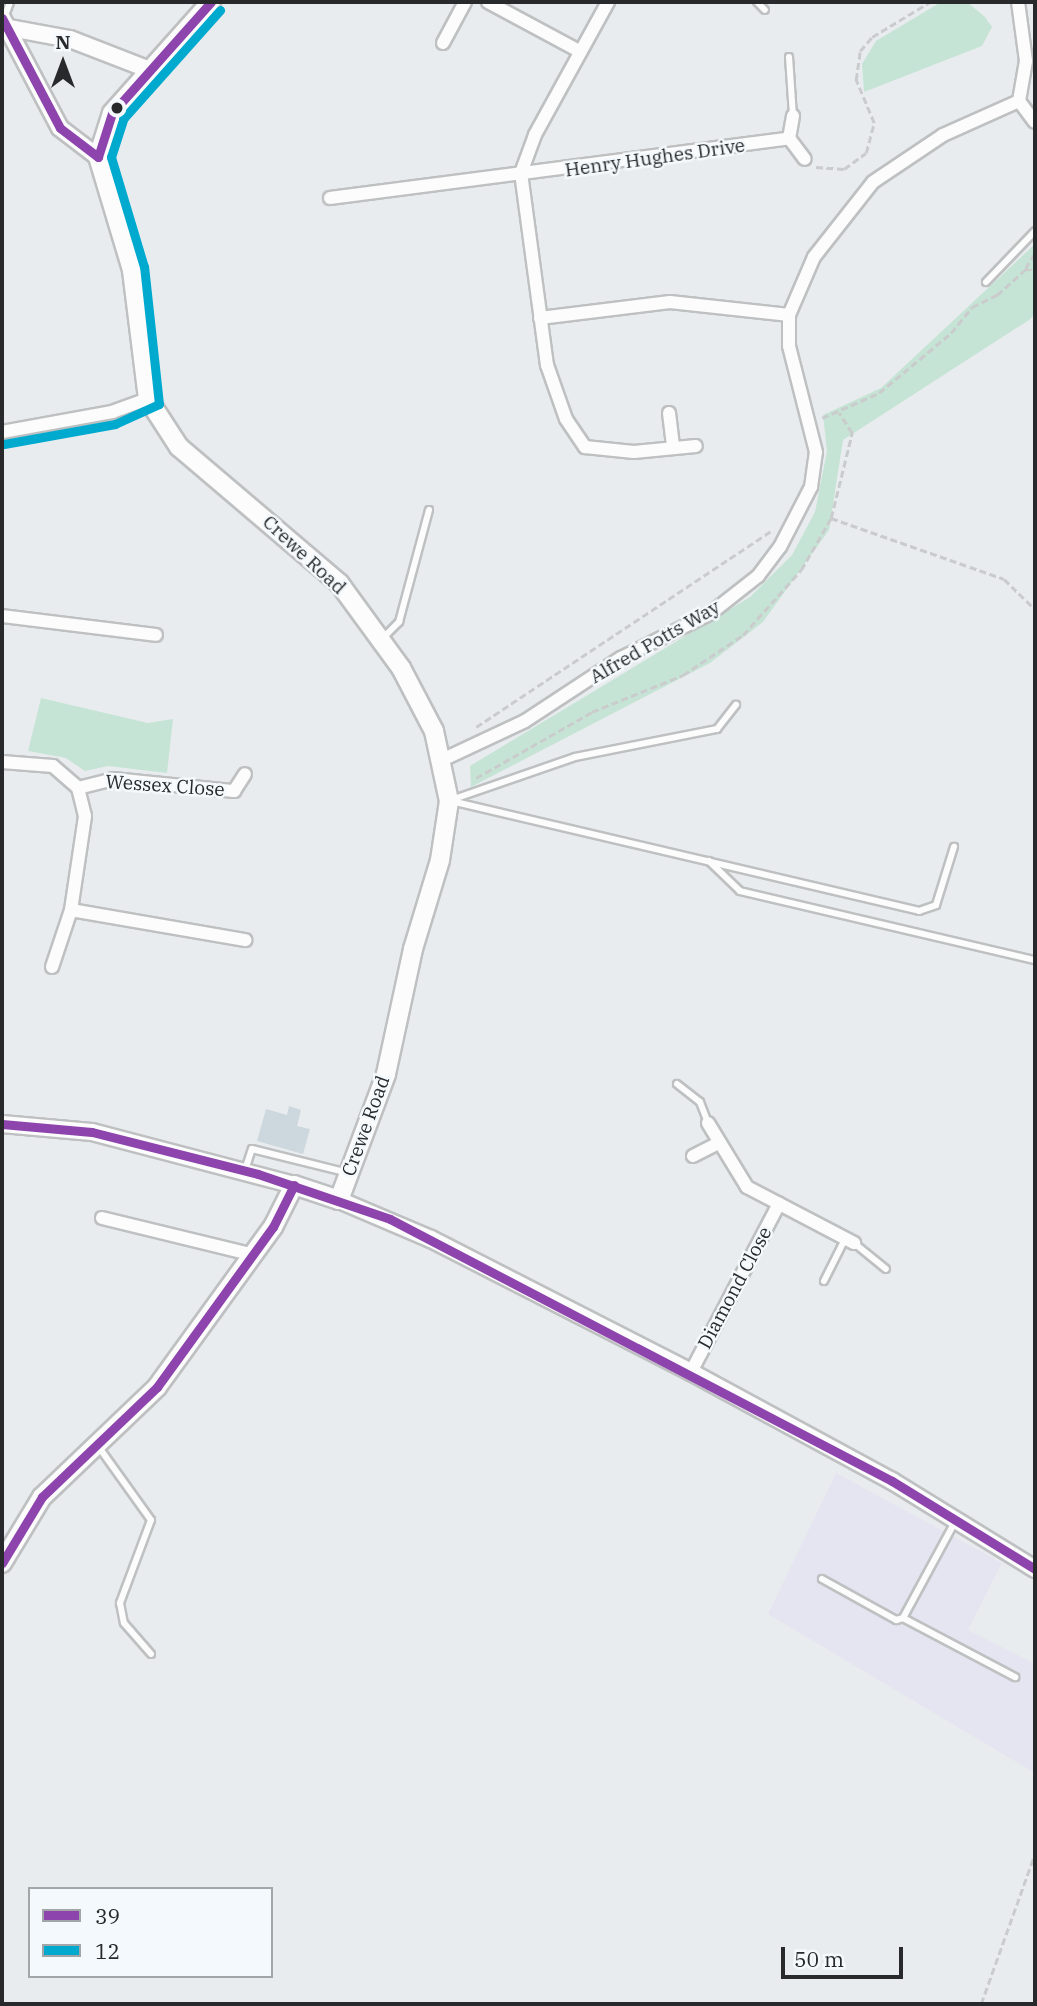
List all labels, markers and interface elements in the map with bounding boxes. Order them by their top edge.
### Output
north arrow [28,28,98,98]
text: N [55,30,71,54]
unlabelled marker [110,101,124,115]
street label: Henry Hughes Drive [564,134,746,182]
street label: Crewe Road [258,511,350,599]
street label: Alfred Potts Way [586,596,724,688]
street label: Wessex Close [105,770,225,802]
street label: Crewe Road [337,1073,395,1179]
street label: Diamond Close [693,1223,777,1353]
legend [28,1887,273,1978]
text: 39 [95,1902,120,1930]
scale bar [785,1932,908,1976]
text: 12 [95,1937,120,1965]
text: 50 m [794,1945,844,1973]

